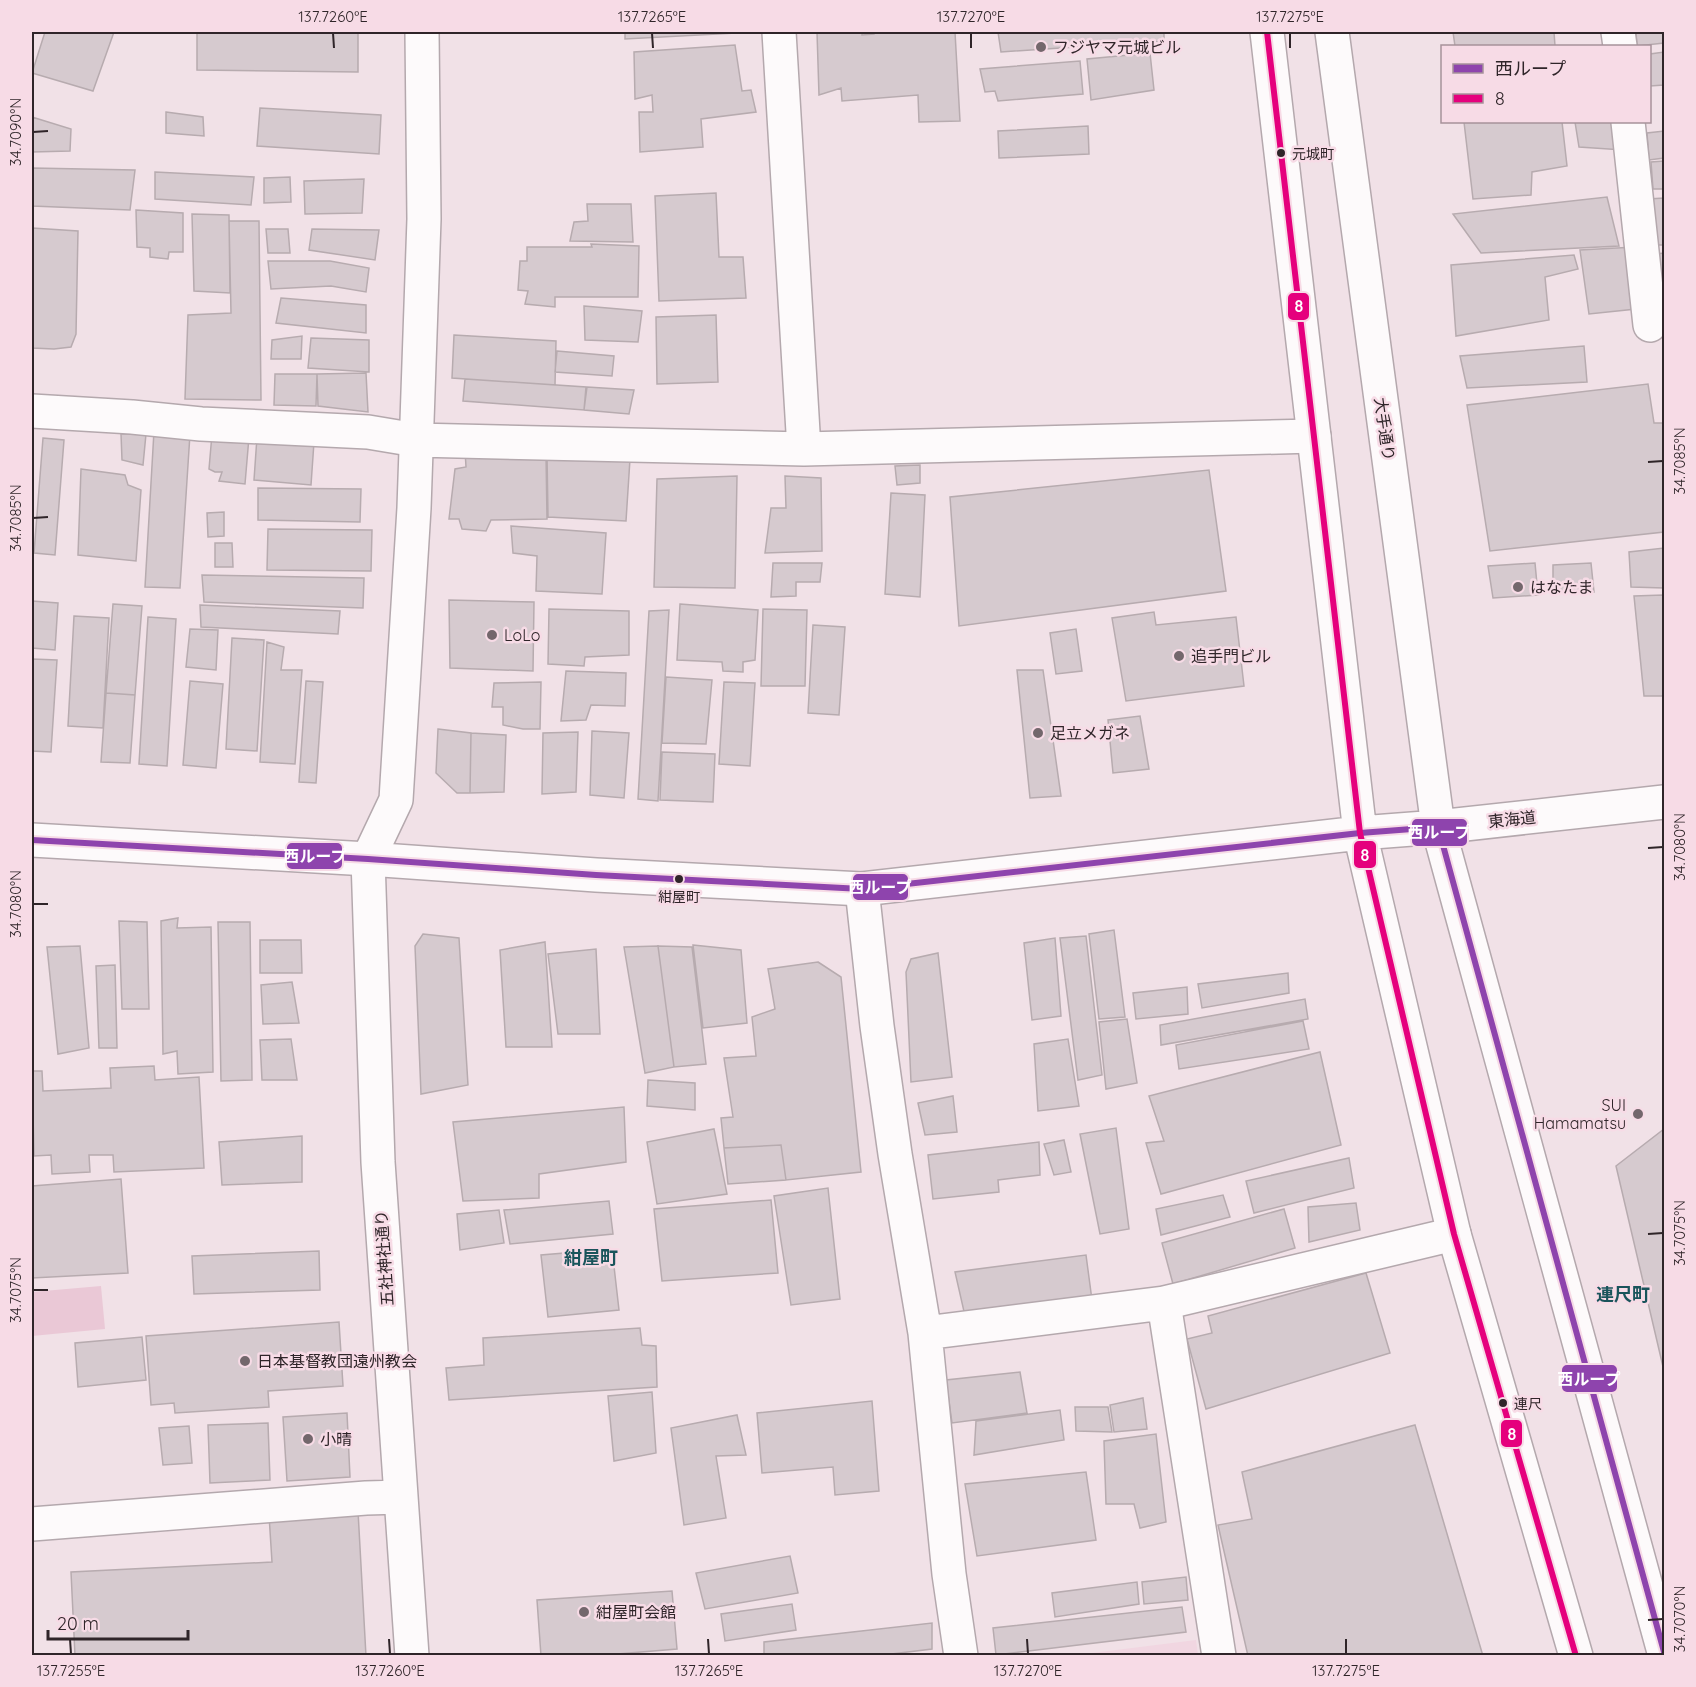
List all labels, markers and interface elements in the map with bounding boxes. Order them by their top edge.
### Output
text: 137.7260°E [298,7,368,26]
text: 137.7265°E [618,7,686,26]
text: 137.7270°E [937,7,1005,26]
text: 137.7275°E [1256,7,1324,26]
place label: フジヤマ元城ビル [1053,37,1181,57]
marker: フジヤマ元城ビル [1034,40,1048,54]
legend [1441,45,1651,123]
text: 西ループ [1495,57,1566,80]
text: 8 [1495,87,1505,110]
text: 34.7090°N [6,98,25,166]
place label: 元城町 [1292,145,1334,163]
marker: 元城町 [1275,147,1287,159]
line badge: 8 [1287,292,1310,321]
text: 8 [1295,296,1304,316]
street label: 大手通り [1371,396,1399,462]
text: 34.7085°N [1670,427,1689,495]
text: 34.7085°N [6,484,25,552]
place label: はなたま [1530,577,1594,597]
marker: はなたま [1511,580,1525,594]
place label: LoLo [504,625,540,645]
marker: LoLo [485,628,499,642]
place label: 追手門ビル [1191,646,1271,666]
marker: 追手門ビル [1172,649,1186,663]
place label: 足立メガネ [1050,723,1130,743]
marker: 足立メガネ [1031,726,1045,740]
street label: 東海道 [1487,807,1537,831]
text: 34.7080°N [1670,813,1689,881]
line badge: 西ループ [1411,818,1468,847]
text: 西ループ [1407,822,1471,842]
line badge: 8 [1353,840,1377,869]
line badge: 西ループ [286,842,343,870]
text: 8 [1361,845,1370,865]
text: 西ループ [283,846,347,866]
text: 34.7080°N [6,870,25,938]
marker: 紺屋町 [673,873,685,885]
line badge: 西ループ [852,873,909,901]
text: 西ループ [848,877,912,897]
place label: 紺屋町 [658,888,700,906]
place label: SUI Hamamatsu [1534,1095,1626,1133]
marker: SUI Hamamatsu [1631,1107,1645,1121]
text: 34.7075°N [1670,1200,1689,1266]
street label: 五社神社通り [371,1209,397,1307]
district label: 紺屋町 [564,1246,618,1269]
text: 34.7075°N [6,1257,25,1323]
district label: 連尺町 [1596,1283,1650,1306]
place label: 日本基督教団遠州教会 [257,1351,417,1371]
marker: 日本基督教団遠州教会 [238,1354,252,1368]
line badge: 西ループ [1561,1364,1618,1393]
text: 西ループ [1557,1369,1621,1389]
place label: 連尺 [1514,1395,1542,1413]
marker: 連尺 [1497,1397,1509,1409]
line badge: 8 [1500,1419,1523,1448]
text: 8 [1508,1424,1517,1444]
place label: 小晴 [320,1429,352,1449]
marker: 小晴 [301,1432,315,1446]
text: 34.7070°N [1670,1586,1689,1652]
place label: 紺屋町会館 [596,1602,676,1622]
scale bar [48,1603,188,1641]
marker: 紺屋町会館 [577,1605,591,1619]
text: 20 m [57,1612,99,1635]
text: 137.7255°E [37,1661,105,1680]
text: 137.7260°E [355,1661,425,1680]
text: 137.7265°E [675,1661,743,1680]
text: 137.7270°E [994,1661,1062,1680]
text: 137.7275°E [1312,1661,1380,1680]

